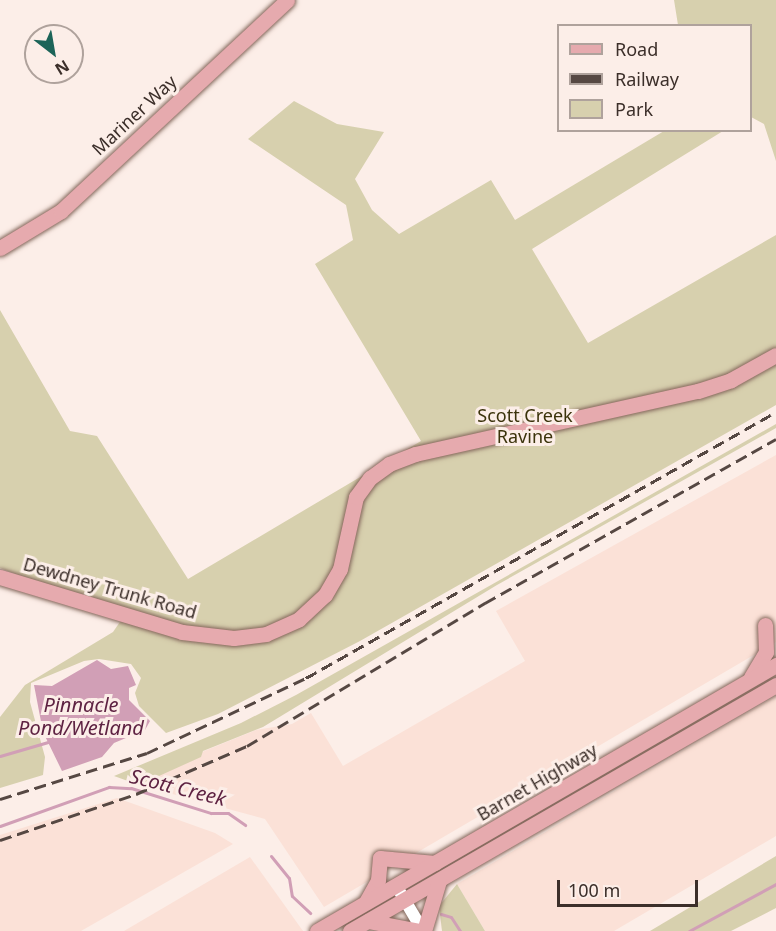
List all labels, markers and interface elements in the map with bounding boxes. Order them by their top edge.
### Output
north arrow [24,24,84,84]
legend [557,24,752,132]
text: Road [615,37,658,61]
text: N [51,55,73,80]
text: Railway [615,67,679,91]
street label: Mariner Way [87,70,181,160]
text: Park [615,97,653,121]
park label: Scott Creek Ravine [477,405,573,448]
street label: Dewdney Trunk Road [21,553,199,623]
water label: Pinnacle Pond/Wetland [18,693,144,740]
street label: Barnet Highway [473,739,601,825]
water label: Scott Creek [128,763,228,811]
scale bar [560,868,701,906]
text: 100 m [568,878,620,902]

